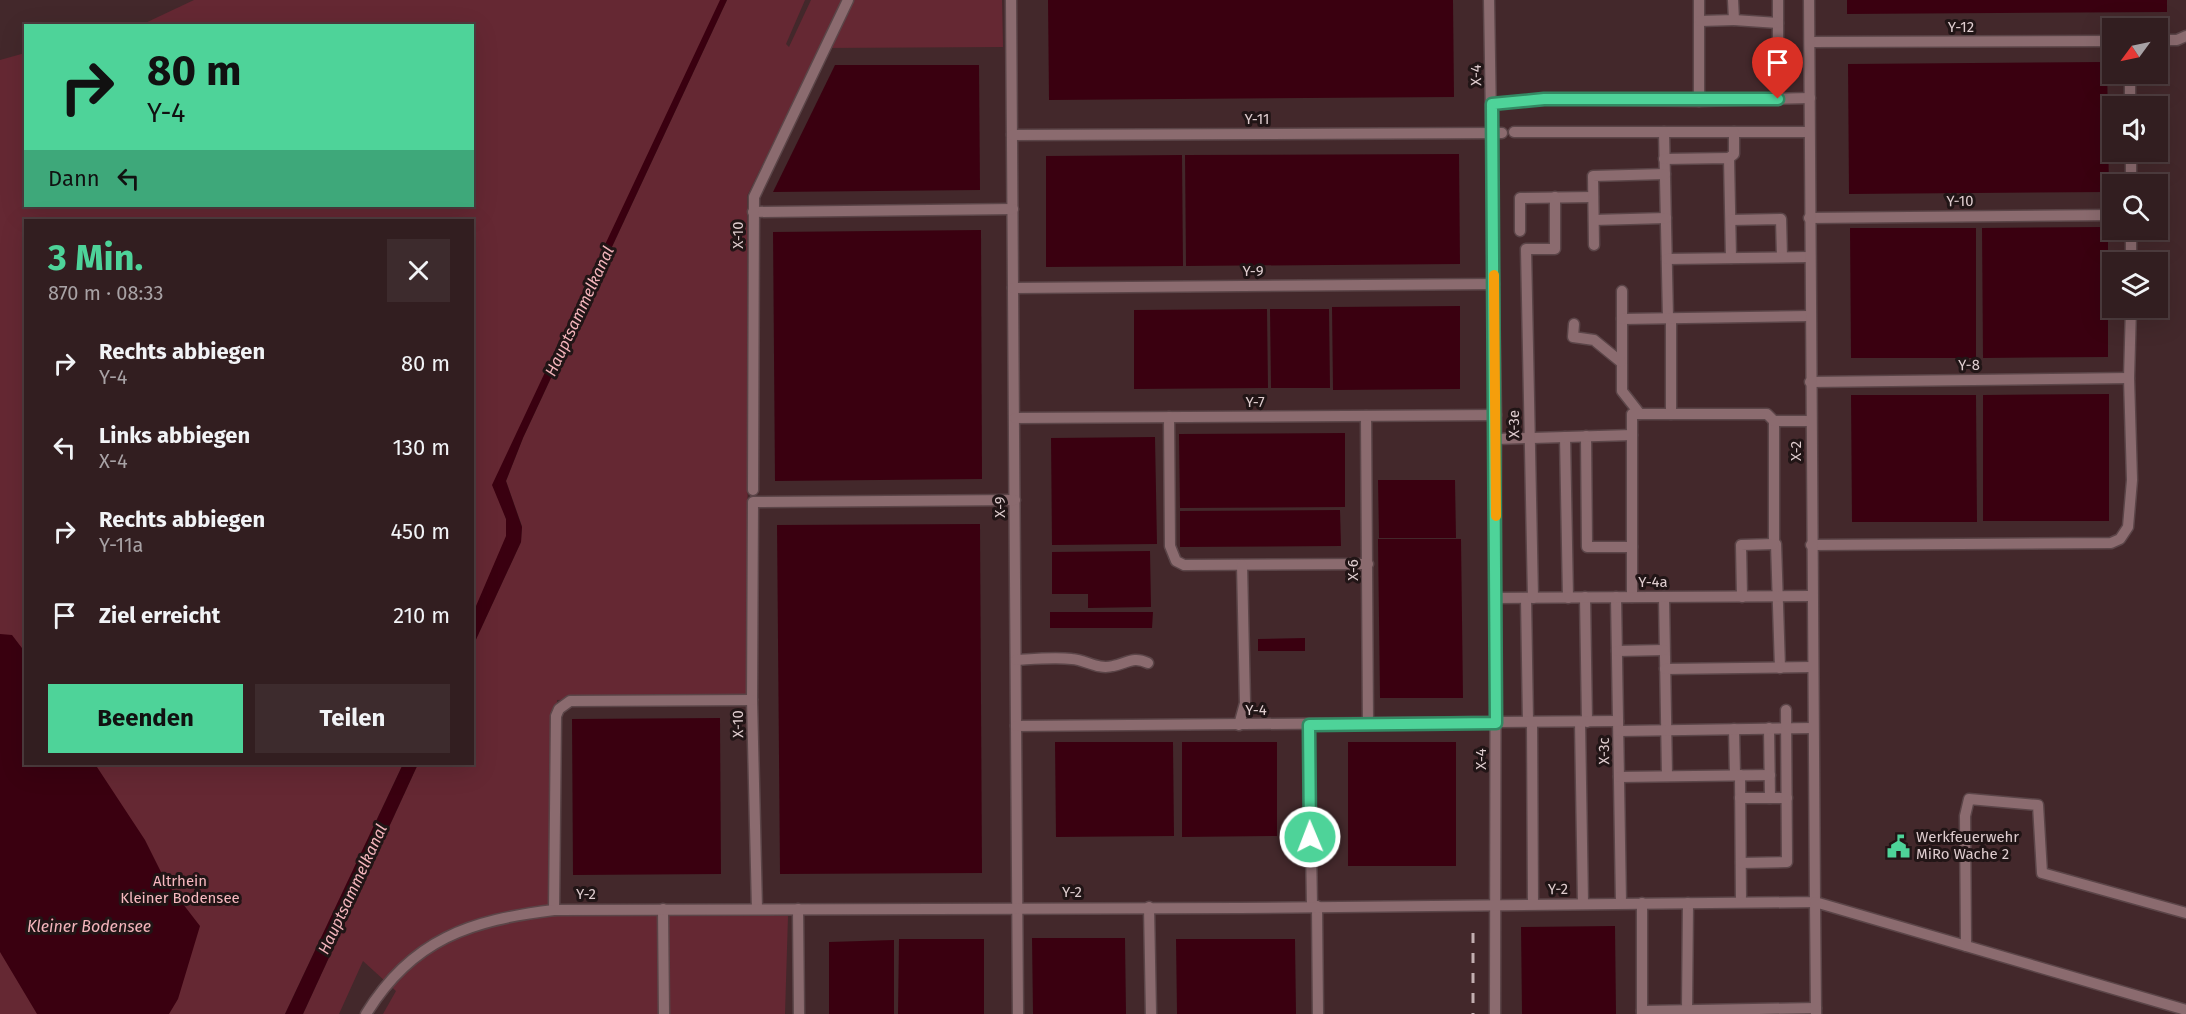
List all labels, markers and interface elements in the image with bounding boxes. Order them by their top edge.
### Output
street label: Y-12 [1948,18,1974,36]
north arrow [2102,18,2168,84]
map controls [2102,18,2168,318]
pin [1752,37,1803,99]
text: 80 m [147,46,241,96]
icon: arrive [1761,46,1794,79]
icon: right [48,48,126,126]
street label: X-4 [1467,64,1485,86]
button: sound [2102,96,2168,162]
text: Y-4 [147,97,185,129]
street label: Y-11 [1244,110,1270,128]
icon: left [112,162,145,195]
text: Dann [48,165,100,192]
button: search [2102,174,2168,240]
street label: Y-10 [1946,192,1974,210]
street label: X-10 [729,221,747,249]
text: 3 Min. [48,236,143,280]
button: close [387,239,450,302]
water label: Hauptsammelkanal [541,243,618,379]
button: layers [2102,252,2168,318]
street label: Y-9 [1242,262,1264,280]
text: 870 m · 08:33 [48,281,163,305]
text: Rechts abbiegen [99,338,265,365]
icon: right [48,347,81,380]
text: 80 m [401,350,450,377]
street label: Y-8 [1958,356,1980,374]
text: Y-4 [99,365,127,389]
street label: Y-7 [1245,393,1265,411]
street label: X-3e [1505,410,1523,438]
text: Links abbiegen [99,422,250,449]
icon: left [48,431,81,464]
text: 130 m [393,434,450,461]
street label: X-2 [1787,441,1805,461]
text: X-4 [99,449,128,473]
street label: X-9 [991,496,1009,518]
text: Rechts abbiegen [99,506,265,533]
icon: right [48,515,81,548]
text: 450 m [391,518,450,545]
text: Y-11a [99,533,144,557]
street label: X-6 [1344,559,1362,581]
street label: Y-4a [1638,573,1668,591]
icon: arrive [48,599,81,632]
text: Ziel erreicht [99,602,220,629]
text: 210 m [393,602,450,629]
button: Beenden [48,684,243,753]
button: Teilen [255,684,450,753]
street label: Y-4 [1245,701,1267,719]
street label: X-10 [729,710,747,738]
street label: X-3c [1595,737,1613,765]
street label: X-4 [1472,748,1490,770]
position arrow [1278,805,1342,869]
water label: Hauptsammelkanal [314,821,391,957]
place label: Werkfeuerwehr MiRo Wache 2 [1916,828,2019,863]
public building icon: Werkfeuerwehr MiRo Wache 2 [1885,833,1911,859]
park label: Altrhein Kleiner Bodensee [120,872,240,907]
street label: Y-2 [1548,880,1568,898]
street label: Y-2 [1062,883,1082,901]
street label: Y-2 [576,885,596,903]
water label: Kleiner Bodensee [27,917,151,936]

